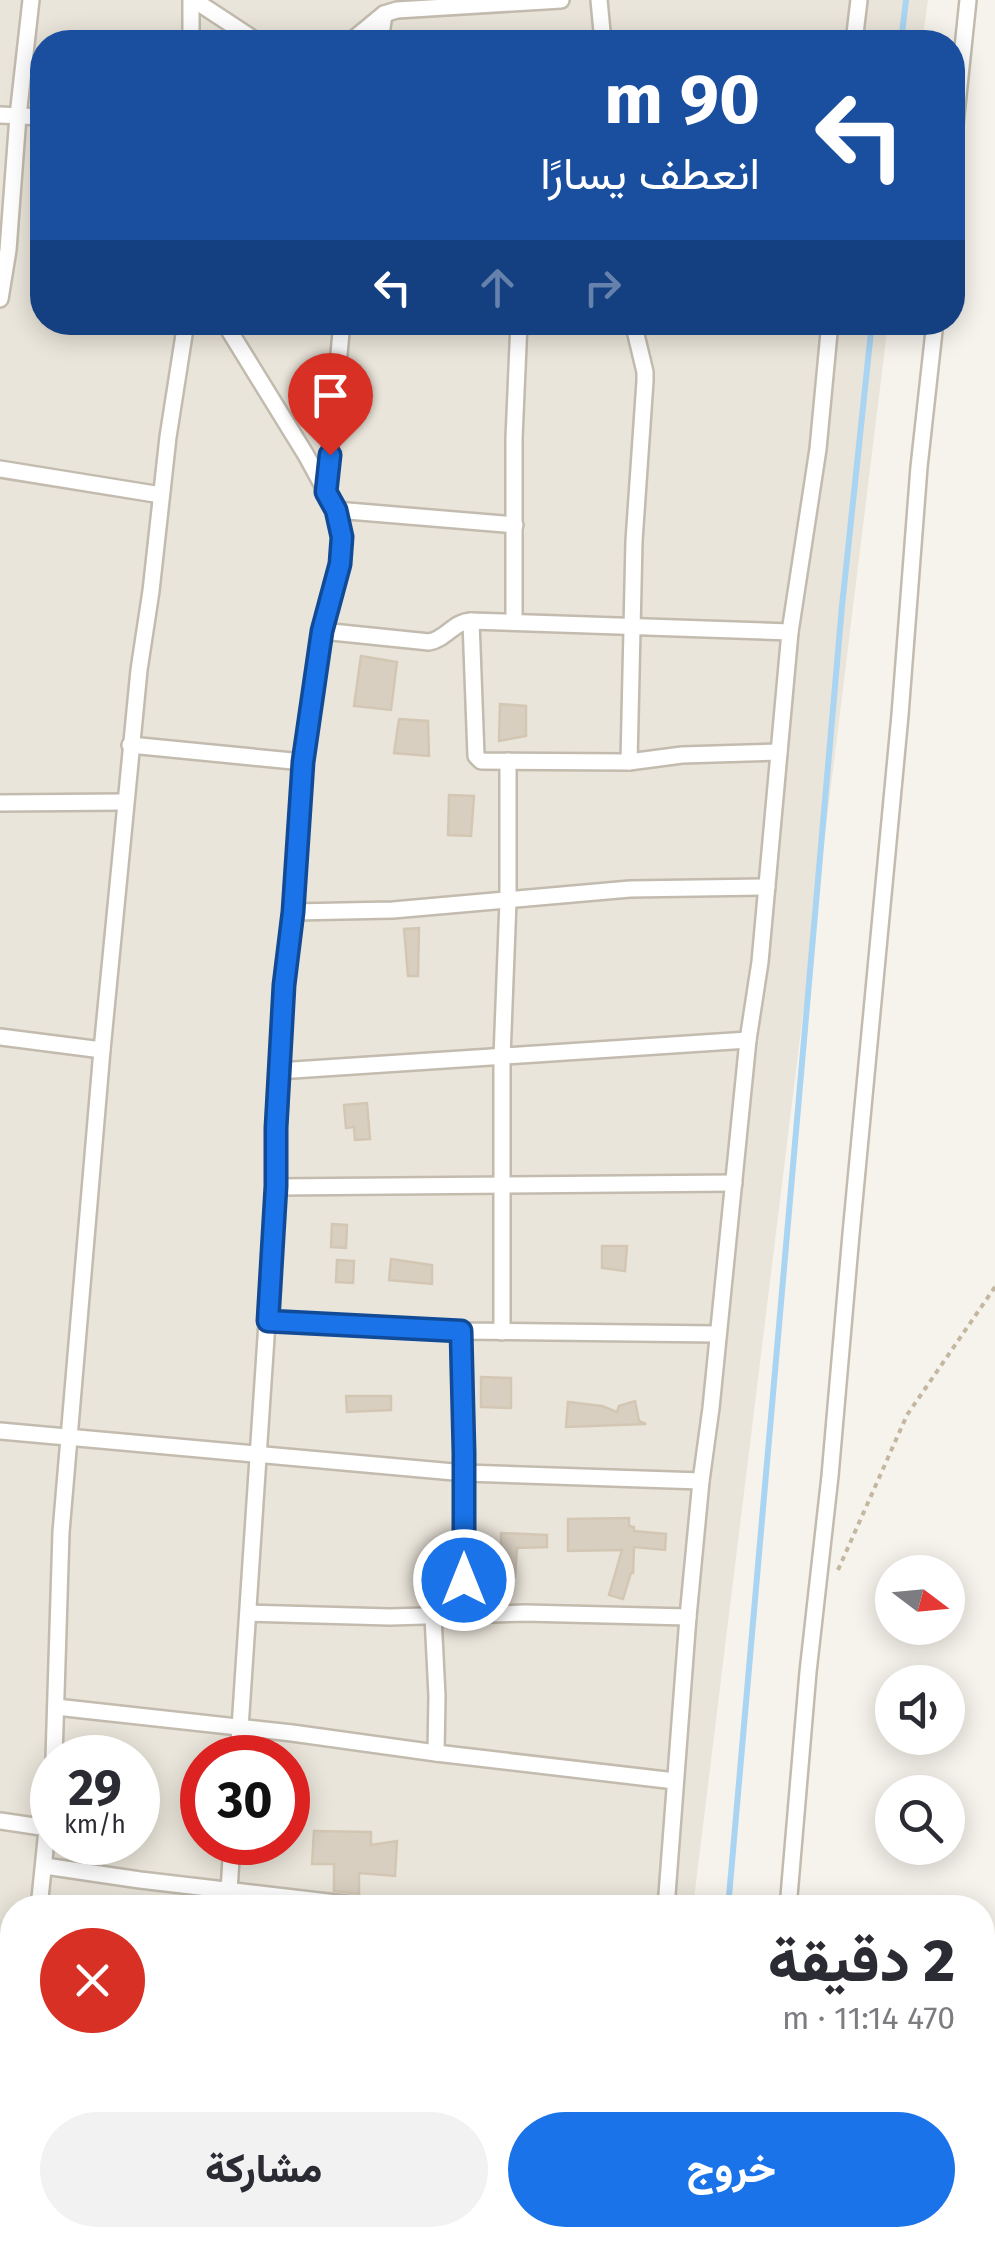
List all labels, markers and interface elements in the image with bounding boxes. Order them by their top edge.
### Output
text: 90 m [604,58,760,142]
icon: left [795,70,925,200]
text: انعطف يسارًا [540,147,760,201]
icon: left [365,260,420,315]
icon: ahead [470,260,525,315]
icon: right [575,260,630,315]
pin [288,353,373,456]
icon: arrive [303,368,358,423]
position arrow [412,1528,516,1632]
north arrow [875,1555,965,1645]
map controls [875,1555,965,1865]
button: sound [875,1665,965,1755]
speed limit sign: 30 [180,1735,310,1865]
text: 29 [68,1758,122,1818]
button: search [875,1775,965,1865]
text: km/h [64,1810,126,1840]
text: 2 دقيقة [768,1925,955,1997]
button: close [40,1928,145,2033]
text: 470 m · 11:14 [782,1999,955,2037]
button: مشاركة [40,2112,488,2227]
button: خروج [508,2112,955,2227]

